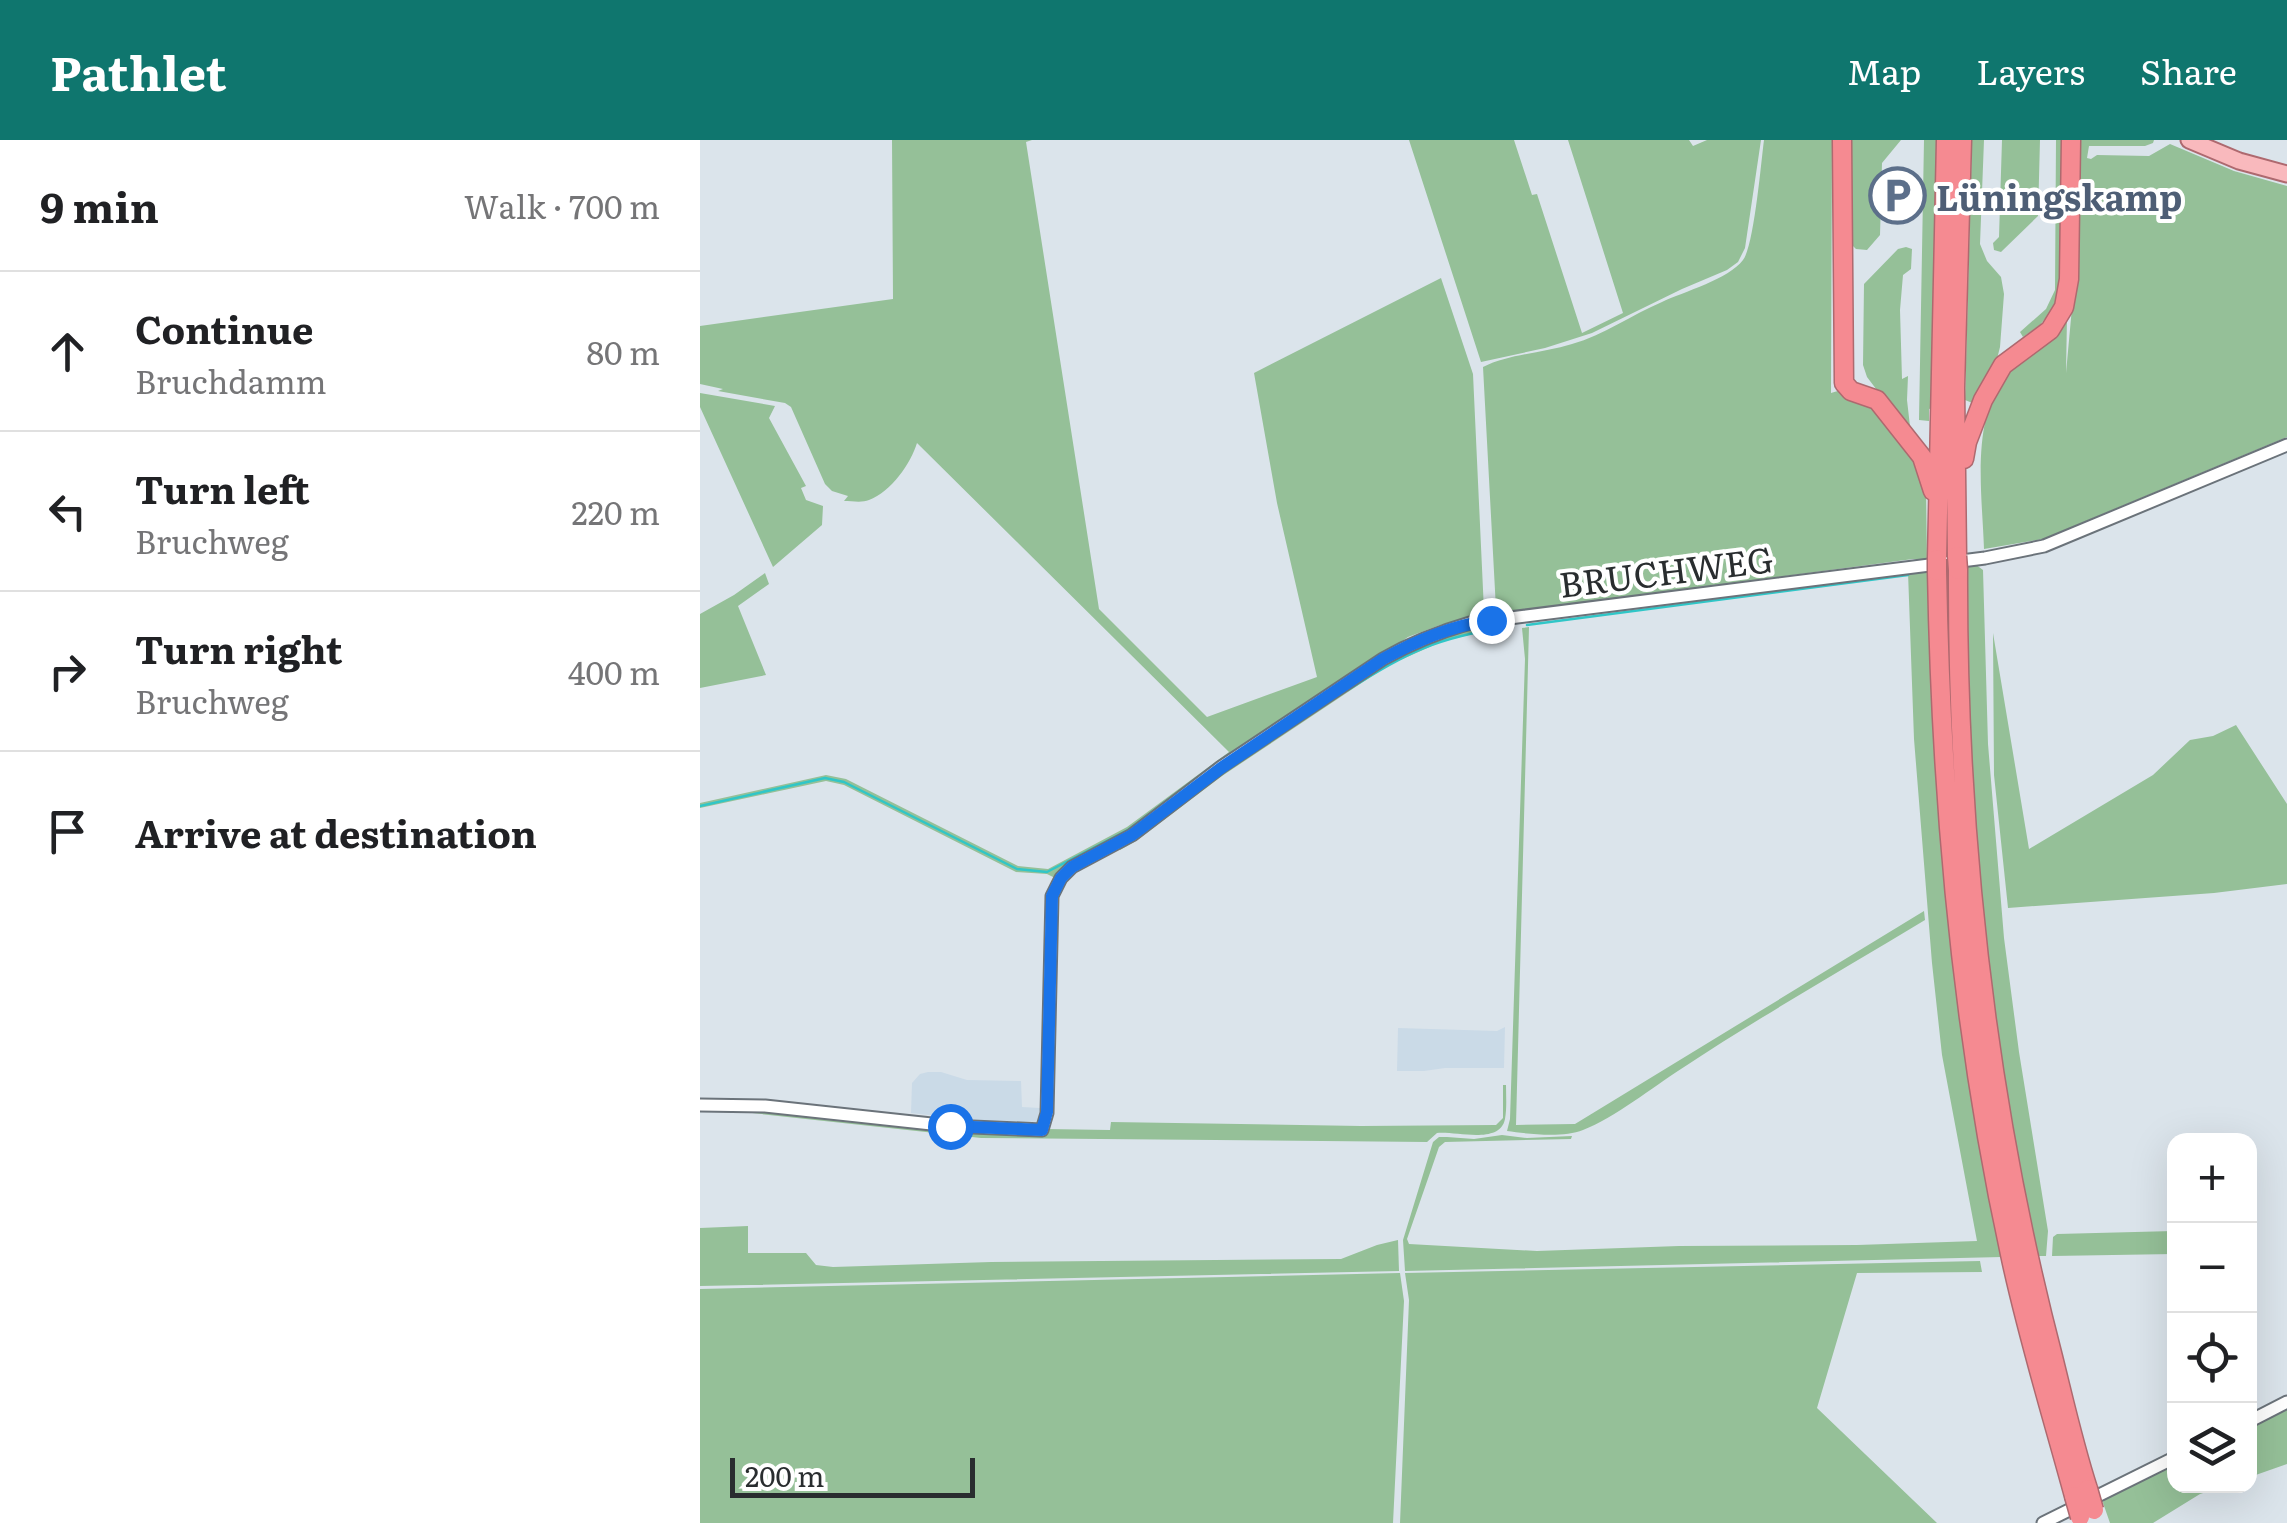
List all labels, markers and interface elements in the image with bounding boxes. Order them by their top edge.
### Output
text: Pathlet [50,35,227,106]
text: Map [1847,44,1921,96]
text: Layers [1976,44,2085,96]
text: Share [2140,44,2237,96]
parking icon: Lüningskamp [1867,166,1927,226]
place label: Lüningskamp [1936,170,2182,222]
text: 9 min [40,174,159,236]
text: Walk · 700 m [464,181,660,229]
text: Continue [135,299,313,356]
icon: ahead [40,324,95,379]
text: 80 m [586,327,660,375]
text: Bruchdamm [135,356,327,404]
text: Turn left [135,459,310,516]
icon: left [40,484,95,539]
text: 220 m [572,487,660,535]
text: Bruchweg [135,516,289,564]
street label: BRUCHWEG [1556,531,1776,609]
route end [1469,598,1515,644]
text: Turn right [135,619,342,676]
icon: right [40,644,95,699]
text: 400 m [568,647,660,695]
text: Bruchweg [135,676,289,724]
text: Arrive at destination [135,803,537,860]
icon: arrive [40,804,95,859]
route start [928,1104,974,1150]
map controls [2167,1133,2257,1493]
button: + [2167,1133,2257,1223]
button: − [2167,1223,2257,1313]
button: locate [2167,1313,2257,1403]
button: layers [2167,1403,2257,1493]
scale bar [730,1453,975,1498]
text: 200 m [745,1454,824,1496]

